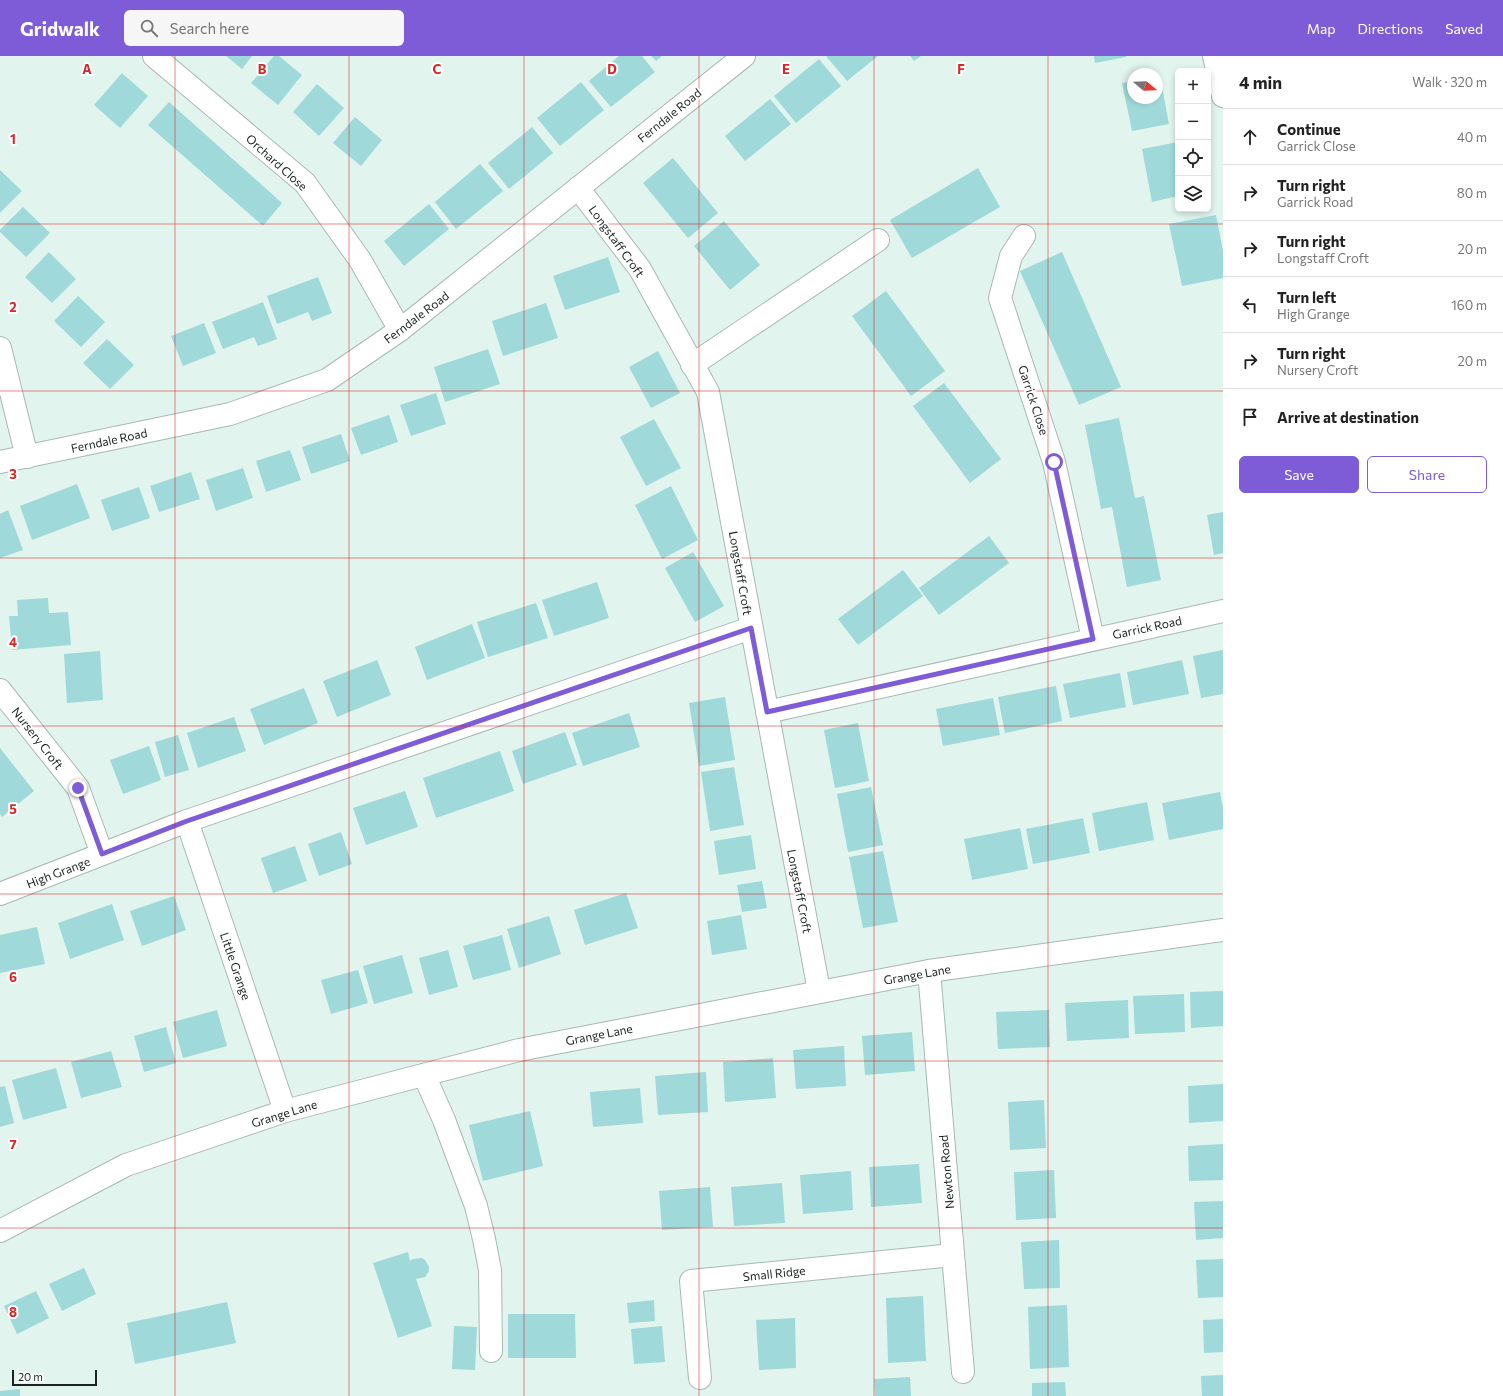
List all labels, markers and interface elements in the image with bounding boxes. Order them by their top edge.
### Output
search box [124,10,404,46]
text: Gridwalk [20,17,100,40]
icon: search [138,17,160,39]
text: Search here [170,19,249,37]
text: Map [1307,20,1336,37]
text: Directions [1358,20,1423,37]
text: Saved [1445,20,1483,37]
text: A [82,61,92,77]
text: B [258,61,267,77]
text: C [433,61,442,77]
text: D [607,61,617,77]
text: E [782,61,790,77]
text: F [957,61,965,77]
north arrow [1127,68,1163,104]
map controls [1175,68,1211,212]
button: + [1175,68,1211,104]
text: 4 min [1239,72,1282,93]
text: Walk · 320 m [1412,74,1487,90]
street label: Ferndale Road [634,85,704,145]
button: − [1175,104,1211,140]
text: Continue [1277,120,1341,138]
icon: ahead [1239,126,1261,148]
text: 40 m [1457,129,1487,145]
text: 1 [10,131,16,147]
street label: Orchard Close [244,131,310,193]
text: Garrick Close [1277,138,1356,154]
button: locate [1175,140,1211,176]
button: layers [1175,176,1211,212]
text: Turn right [1277,176,1346,194]
icon: right [1239,182,1261,204]
text: 80 m [1457,185,1487,201]
text: Garrick Road [1277,194,1353,210]
street label: Longstaff Croft [586,202,648,280]
text: Turn right [1277,232,1346,250]
icon: right [1239,238,1261,260]
text: 20 m [1458,241,1487,257]
text: Longstaff Croft [1277,250,1369,266]
street label: Ferndale Road [381,288,451,346]
text: Turn left [1277,288,1336,306]
icon: left [1239,294,1261,316]
text: 160 m [1451,297,1487,313]
text: 2 [9,299,17,315]
text: High Grange [1277,306,1350,322]
text: Turn right [1277,344,1346,362]
icon: right [1239,350,1261,372]
text: 20 m [1458,353,1487,369]
text: Nursery Croft [1277,362,1358,378]
street label: Garrick Close [1016,363,1052,437]
icon: arrive [1239,406,1261,428]
text: Arrive at destination [1277,408,1419,426]
street label: Ferndale Road [70,425,148,455]
route start [1045,453,1063,471]
button: Save [1239,456,1359,493]
button: Share [1367,456,1487,493]
text: 3 [9,466,17,482]
street label: Longstaff Croft [727,530,755,616]
street label: Garrick Road [1111,613,1183,641]
text: 4 [9,634,17,650]
street label: Nursery Croft [9,704,67,772]
route end [69,779,87,797]
text: 5 [9,801,17,817]
street label: Longstaff Croft [785,848,815,934]
street label: High Grange [24,853,92,891]
street label: Little Grange [218,930,254,1002]
street label: Grange Lane [882,961,952,987]
text: 6 [9,969,17,985]
street label: Grange Lane [564,1021,634,1047]
street label: Grange Lane [249,1096,319,1130]
street label: Newton Road [936,1134,956,1209]
text: 7 [9,1136,17,1152]
street label: Small Ridge [742,1263,806,1283]
text: 8 [9,1304,17,1320]
scale bar [12,1368,97,1387]
text: 20 m [18,1370,43,1383]

